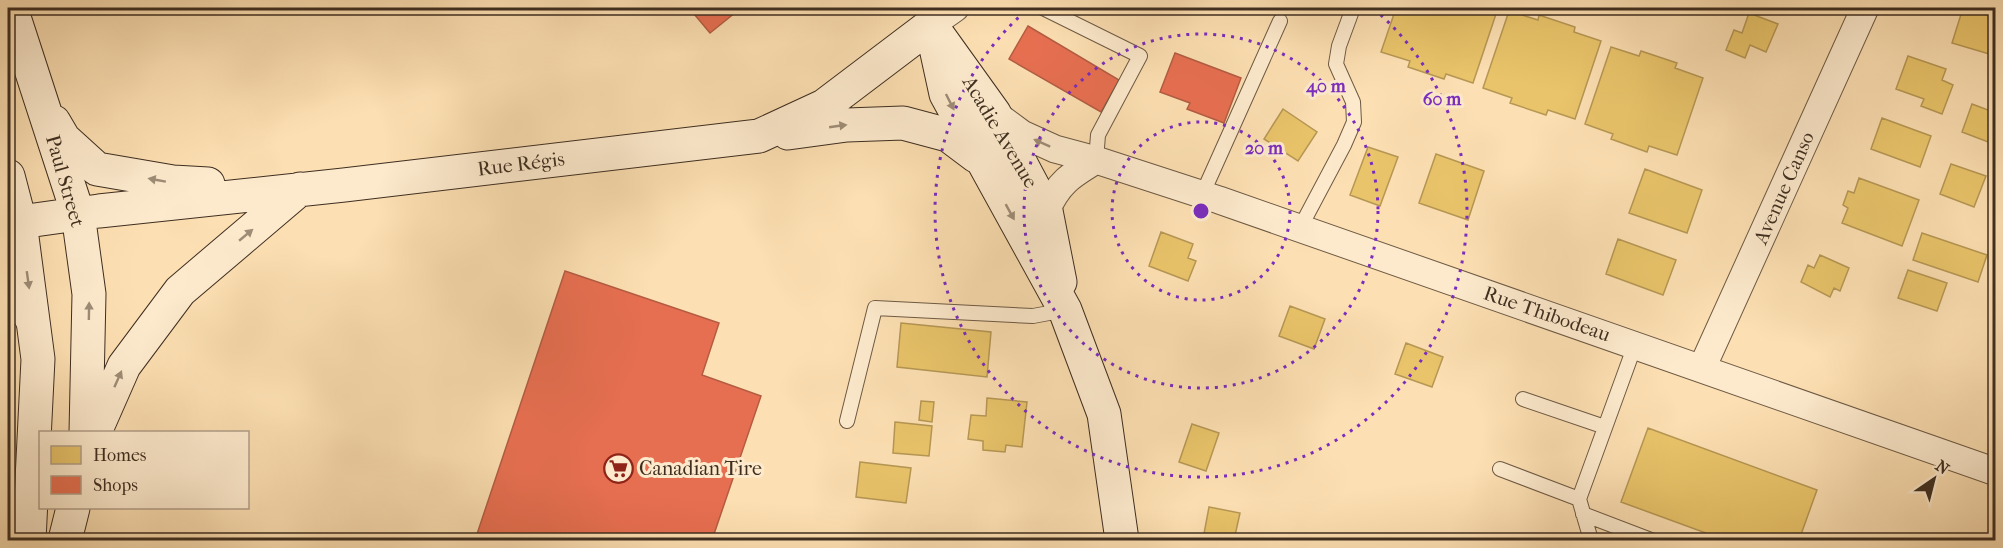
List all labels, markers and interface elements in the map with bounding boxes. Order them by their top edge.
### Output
street label: Acadie Avenue [957,71,1042,192]
text: 40 m [1305,76,1347,97]
text: 60 m [1423,89,1462,110]
one-way arrow [945,93,955,111]
one-way arrow [829,122,848,131]
street label: Avenue Canso [1749,128,1819,249]
street label: Paul Street [41,132,89,230]
text: 20 m [1245,138,1284,159]
one-way arrow [1033,139,1050,148]
street label: Rue Régis [476,147,566,181]
one-way arrow [148,175,167,184]
centre of rings [1191,201,1211,221]
one-way arrow [1005,204,1015,221]
one-way arrow [238,228,254,241]
one-way arrow [23,271,32,290]
street label: Rue Thibodeau [1481,282,1614,347]
one-way arrow [84,302,93,321]
one-way arrow [114,370,124,388]
legend [39,431,249,509]
text: Homes [93,445,147,466]
north arrow [1904,449,1964,509]
supermarket icon: Canadian Tire [602,452,634,484]
text: N [1932,456,1953,479]
place label: Canadian Tire [639,457,762,480]
text: Shops [93,475,138,496]

